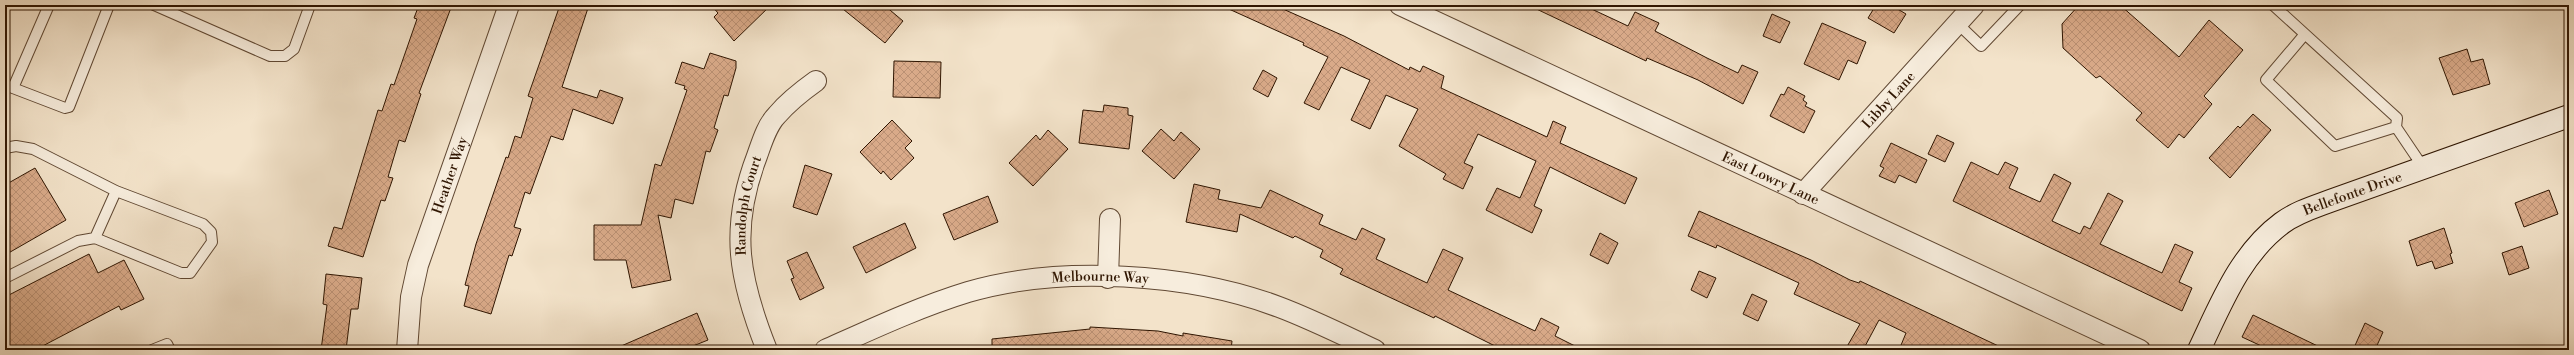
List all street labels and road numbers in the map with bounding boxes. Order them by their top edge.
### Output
street label: Libby Lane [1858,68,1920,133]
street label: Heather Way [429,134,472,217]
street label: East Lowry Lane [1719,148,1822,209]
street label: Randolph Court [732,153,766,256]
street label: Bellefonte Drive [2300,168,2405,221]
street label: Melbourne Way [1051,268,1150,288]

